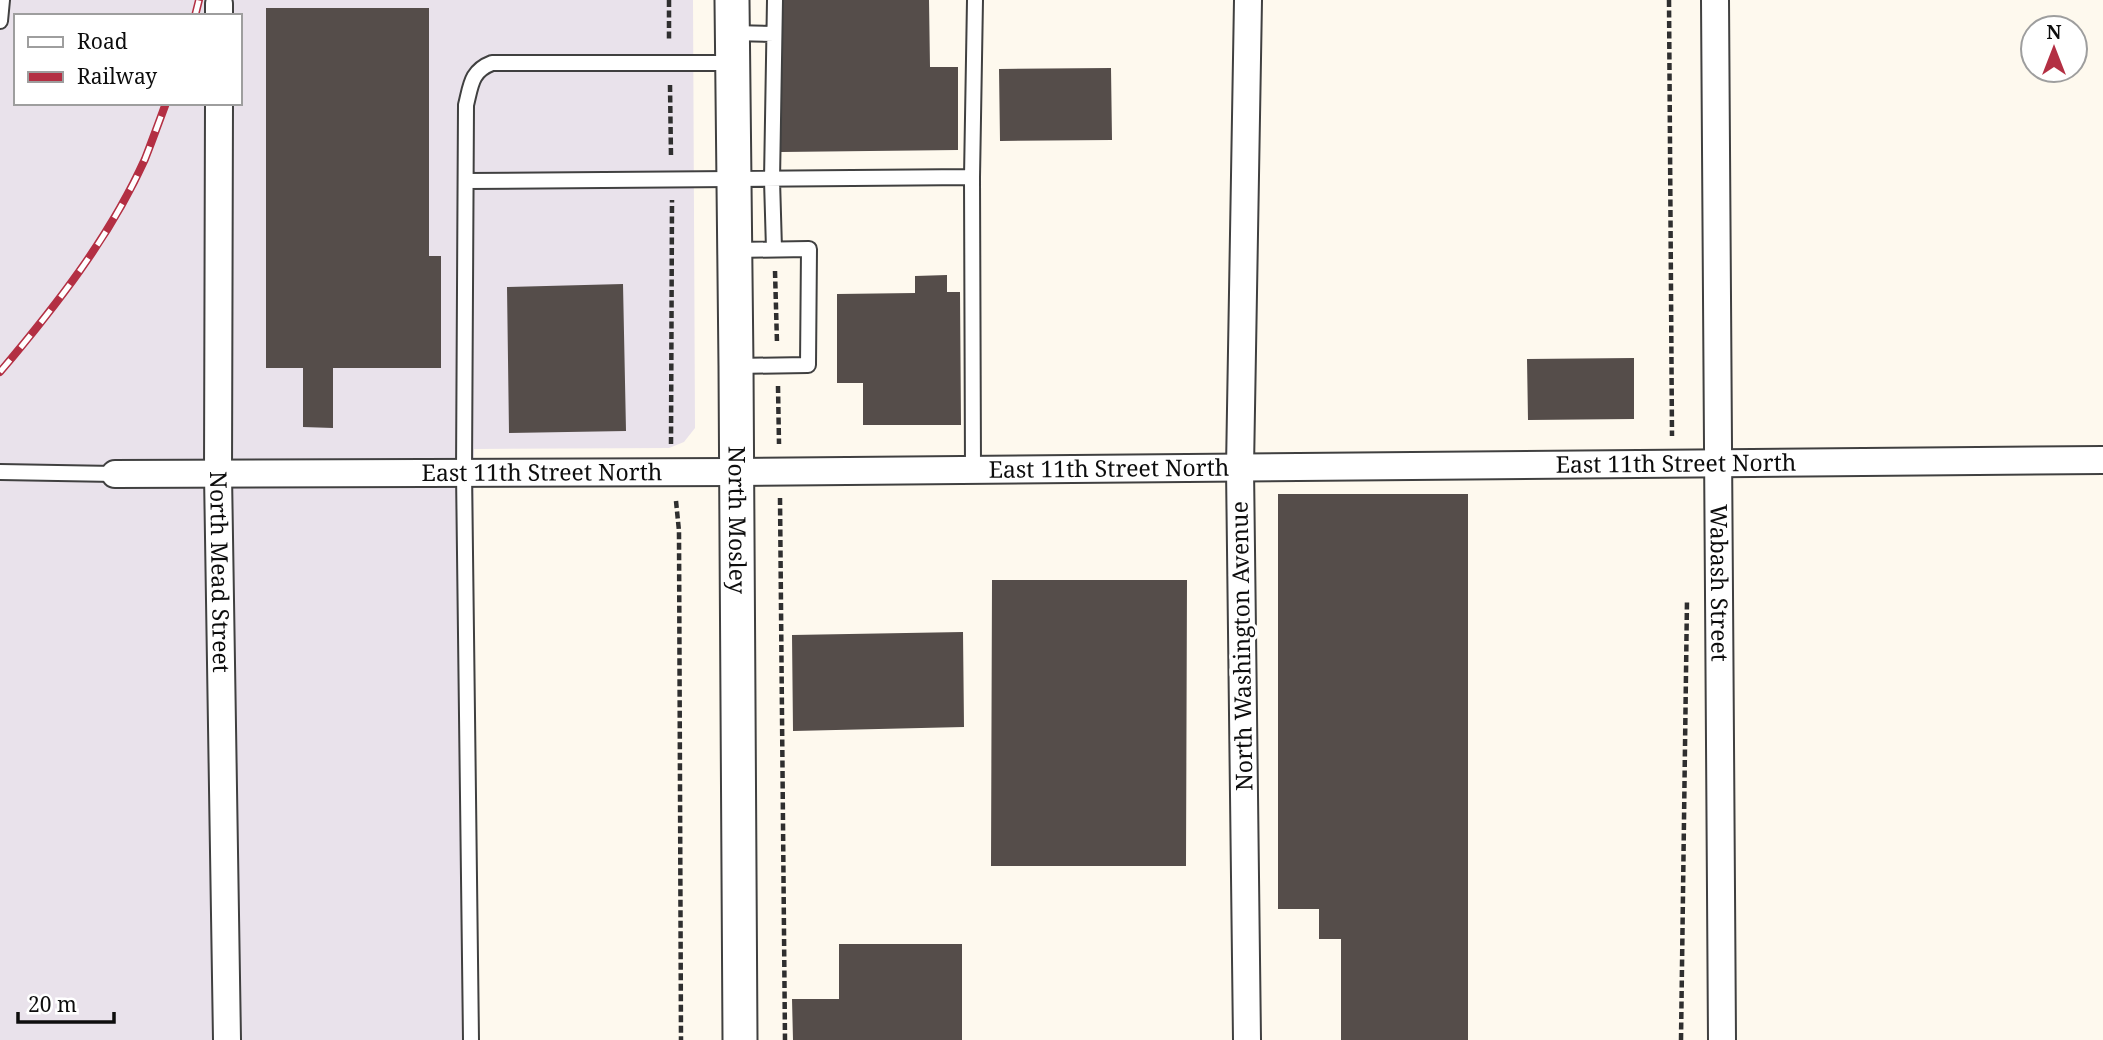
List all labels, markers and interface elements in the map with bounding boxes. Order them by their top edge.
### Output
legend [14,14,242,105]
north arrow [2019,14,2089,84]
text: N [2047,19,2062,45]
text: Road [77,27,128,55]
text: Railway [77,62,157,90]
street label: North Mosley [721,446,754,594]
street label: East 11th Street North [1555,446,1796,480]
street label: East 11th Street North [988,451,1230,485]
street label: East 11th Street North [422,455,662,488]
street label: North Mead Street [203,471,238,673]
street label: North Washington Avenue [1222,501,1260,791]
street label: Wabash Street [1703,504,1736,662]
scale bar [18,981,114,1025]
text: 20 m [28,990,77,1018]

